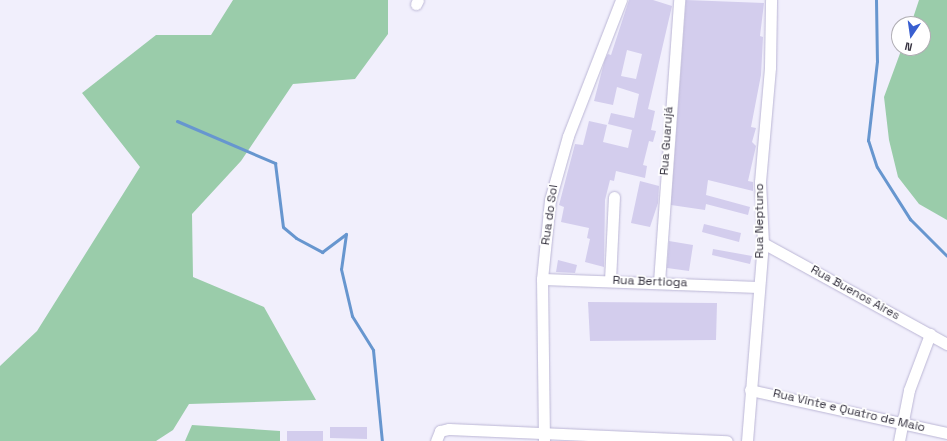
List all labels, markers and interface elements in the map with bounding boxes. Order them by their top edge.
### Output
north arrow [891,16,931,56]
text: N [903,39,914,54]
street label: Rua Guarujá [657,106,677,176]
street label: Rua Neptuno [753,183,767,259]
street label: Rua do Sol [539,184,561,246]
street label: Rua Buenos Aires [808,263,902,323]
street label: Rua Bertioga [612,273,688,291]
street label: Rua Vinte e Quatro de Maio [771,386,927,436]

